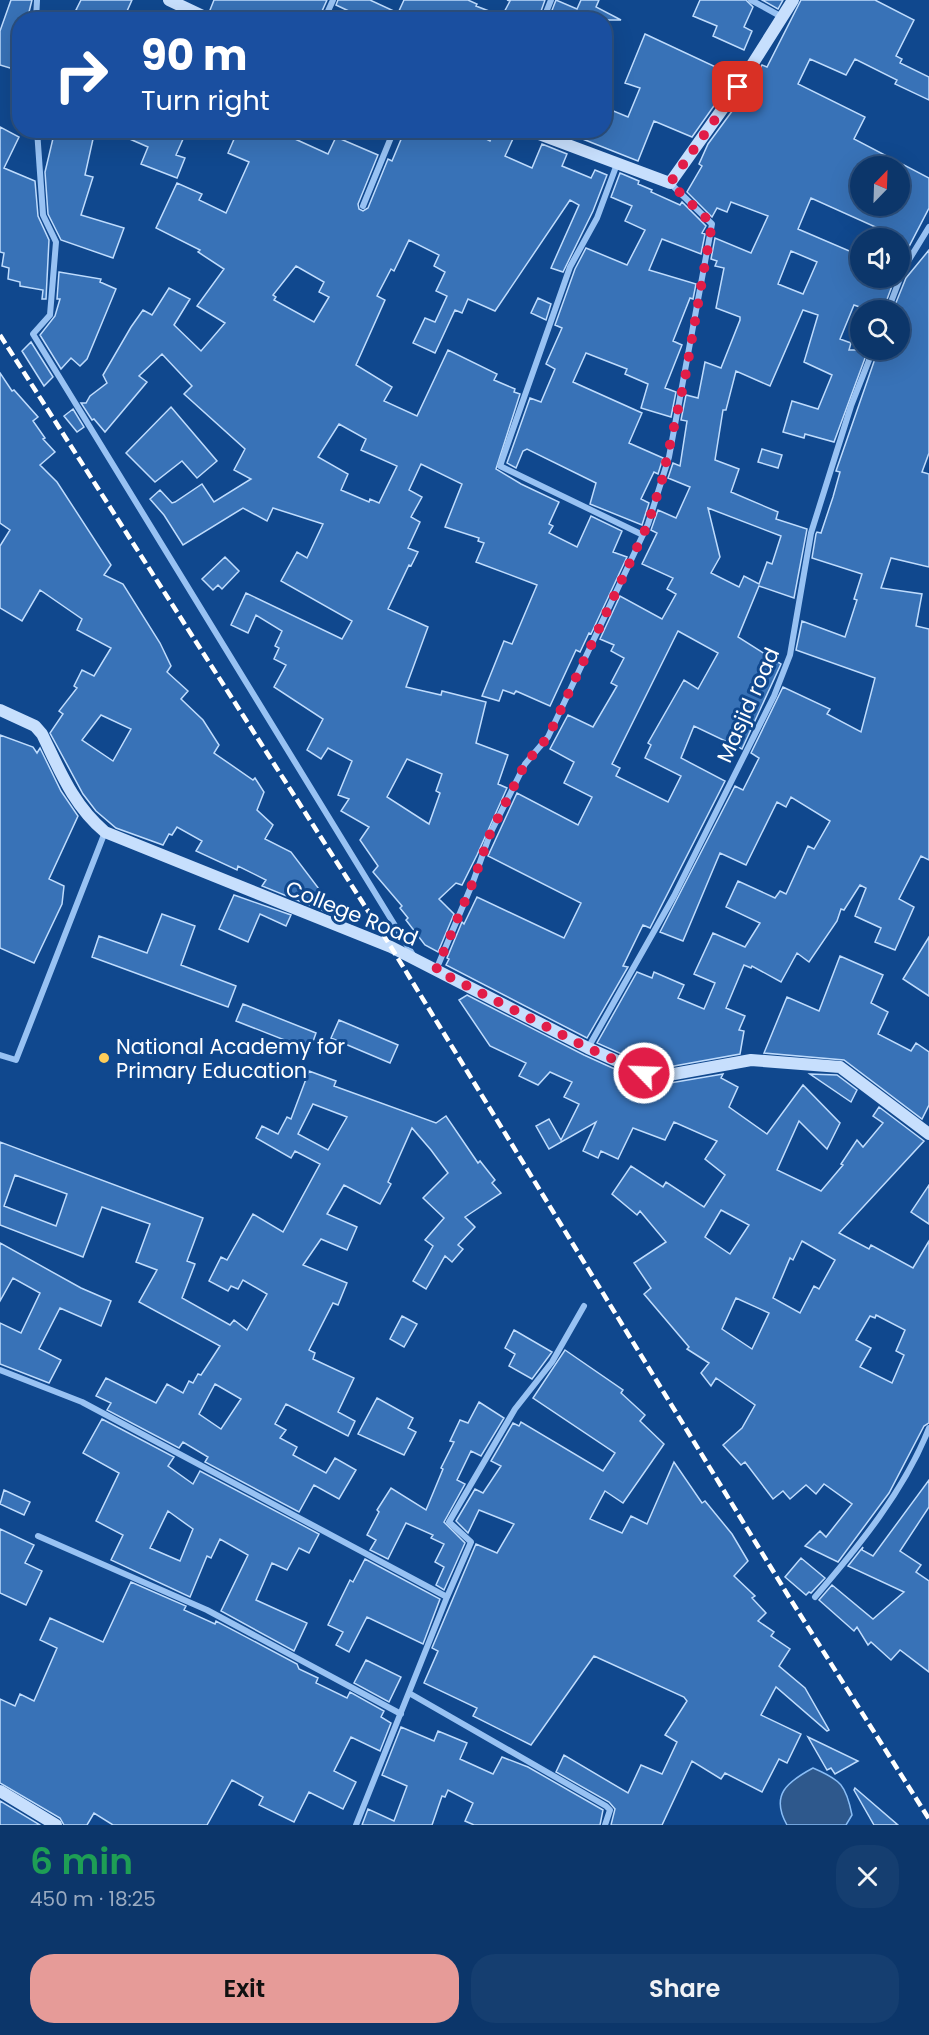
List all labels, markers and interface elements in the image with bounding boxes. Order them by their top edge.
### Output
text: 90 m [141,26,248,85]
icon: right [42,36,120,114]
pin [712,61,763,112]
icon: arrive [721,70,754,103]
text: Turn right [141,82,270,119]
north arrow [850,156,910,216]
map controls [850,156,910,360]
button: sound [850,228,910,288]
button: search [850,300,910,360]
street label: Masjid road [710,643,786,767]
street label: College Road [281,873,423,953]
place label: National Academy for Primary Education [116,1032,345,1085]
position arrow [612,1041,676,1105]
marker: National Academy for Primary Education [97,1051,111,1065]
text: 6 min [30,1836,133,1887]
button: close [836,1845,899,1908]
text: 450 m · 18:25 [30,1885,156,1913]
button: Exit [30,1954,459,2023]
button: Share [471,1954,899,2023]

